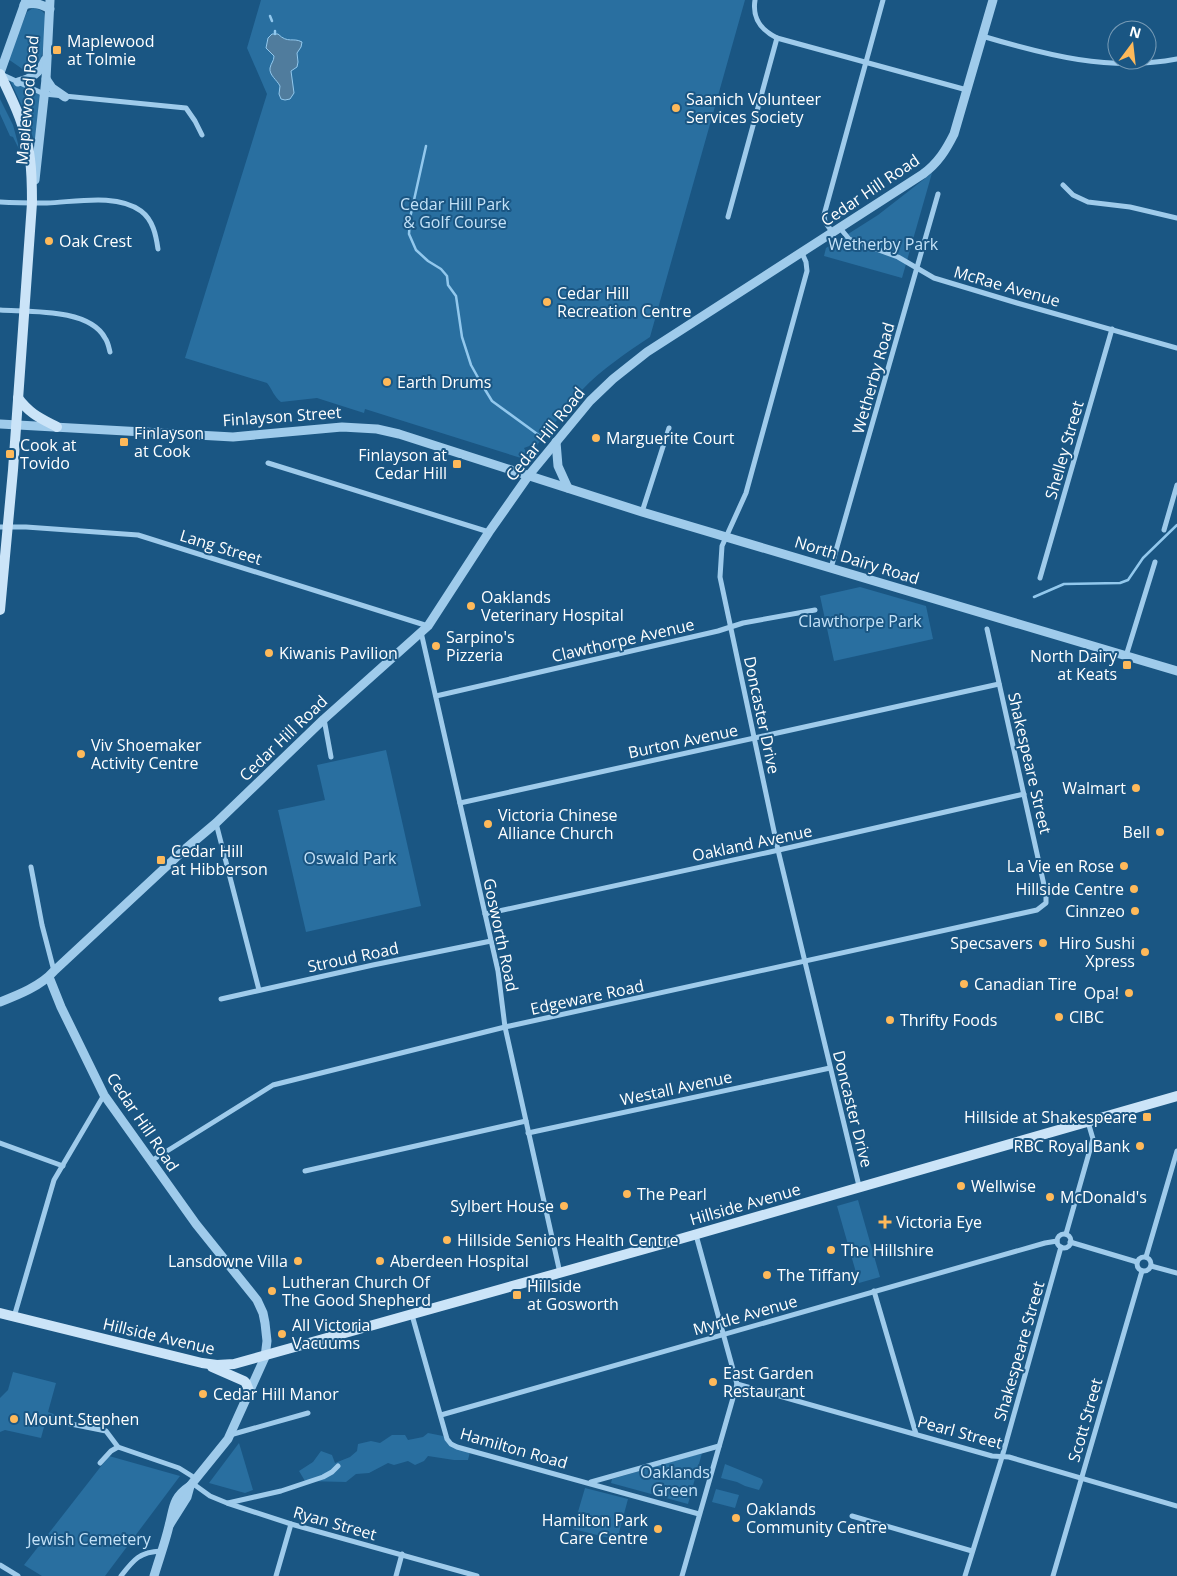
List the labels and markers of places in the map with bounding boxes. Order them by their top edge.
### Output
place label: Maplewood at Tolmie [67,30,155,70]
marker: Maplewood at Tolmie [51,44,63,56]
place label: Saanich Volunteer Services Society [686,88,822,128]
marker: Saanich Volunteer Services Society [670,102,682,114]
place label: Oak Crest [59,230,132,252]
marker: Oak Crest [43,235,55,247]
place label: Cedar Hill Recreation Centre [557,282,691,322]
marker: Cedar Hill Recreation Centre [541,296,553,308]
place label: Earth Drums [397,371,491,393]
marker: Earth Drums [381,376,393,388]
place label: Finlayson at Cook [134,422,204,462]
place label: Marguerite Court [606,427,735,449]
marker: Marguerite Court [590,432,602,444]
place label: Cook at Tovido [20,434,77,474]
marker: Finlayson at Cook [118,436,130,448]
place label: Finlayson at Cedar Hill [358,444,447,484]
marker: Cook at Tovido [4,448,16,460]
marker: Finlayson at Cedar Hill [451,458,463,470]
place label: Oaklands Veterinary Hospital [481,586,624,626]
marker: Oaklands Veterinary Hospital [465,600,477,612]
place label: Sarpino's Pizzeria [446,626,515,666]
marker: Sarpino's Pizzeria [430,640,442,652]
place label: Kiwanis Pavilion [279,642,398,664]
place label: North Dairy at Keats [1030,645,1118,685]
marker: Kiwanis Pavilion [263,647,275,659]
marker: North Dairy at Keats [1121,659,1133,671]
place label: Viv Shoemaker Activity Centre [91,734,202,774]
marker: Viv Shoemaker Activity Centre [75,748,87,760]
place label: Walmart [1062,777,1126,799]
marker: Walmart [1130,782,1142,794]
place label: Victoria Chinese Alliance Church [498,804,618,844]
marker: Victoria Chinese Alliance Church [482,818,494,830]
place label: Bell [1123,821,1150,843]
marker: Bell [1154,826,1166,838]
place label: Cedar Hill at Hibberson [171,840,268,880]
marker: Cedar Hill at Hibberson [155,854,167,866]
place label: La Vie en Rose [1007,855,1114,877]
marker: La Vie en Rose [1118,860,1130,872]
place label: Hillside Centre [1015,878,1124,900]
marker: Hillside Centre [1128,883,1140,895]
place label: Cinnzeo [1065,900,1125,922]
marker: Cinnzeo [1129,905,1141,917]
place label: Specsavers [950,932,1033,954]
place label: Hiro Sushi Xpress [1059,932,1135,972]
marker: Specsavers [1037,937,1049,949]
marker: Hiro Sushi Xpress [1139,946,1151,958]
place label: Canadian Tire [974,973,1077,995]
marker: Canadian Tire [958,978,970,990]
place label: Opa! [1084,982,1119,1004]
marker: Opa! [1123,987,1135,999]
place label: CIBC [1069,1006,1104,1028]
place label: Thrifty Foods [900,1009,997,1031]
marker: CIBC [1053,1011,1065,1023]
marker: Thrifty Foods [884,1014,896,1026]
place label: Hillside at Shakespeare [964,1106,1137,1128]
marker: Hillside at Shakespeare [1141,1111,1153,1123]
place label: RBC Royal Bank [1014,1135,1131,1157]
marker: RBC Royal Bank [1134,1140,1146,1152]
place label: Wellwise [971,1175,1036,1197]
marker: Wellwise [955,1180,967,1192]
place label: The Pearl [637,1183,707,1205]
place label: McDonald's [1060,1186,1147,1208]
marker: The Pearl [621,1188,633,1200]
marker: McDonald's [1044,1191,1056,1203]
place label: Sylbert House [450,1195,554,1217]
marker: Sylbert House [558,1200,570,1212]
place label: Victoria Eye [896,1211,982,1233]
marker: Victoria Eye [878,1215,892,1229]
place label: Hillside Seniors Health Centre [457,1229,679,1251]
marker: Hillside Seniors Health Centre [441,1234,453,1246]
place label: The Hillshire [841,1239,934,1261]
marker: The Hillshire [825,1244,837,1256]
place label: Lansdowne Villa [168,1250,288,1272]
place label: Aberdeen Hospital [390,1250,529,1272]
marker: Lansdowne Villa [292,1255,304,1267]
marker: Aberdeen Hospital [374,1255,386,1267]
place label: The Tiffany [777,1264,860,1286]
marker: The Tiffany [761,1269,773,1281]
place label: Lutheran Church Of The Good Shepherd [282,1271,431,1311]
place label: Hillside at Gosworth [527,1275,619,1315]
marker: Lutheran Church Of The Good Shepherd [266,1285,278,1297]
marker: Hillside at Gosworth [511,1289,523,1301]
place label: All Victoria Vacuums [292,1314,370,1354]
marker: All Victoria Vacuums [276,1328,288,1340]
place label: East Garden Restaurant [723,1362,814,1402]
marker: East Garden Restaurant [707,1376,719,1388]
place label: Cedar Hill Manor [213,1383,339,1405]
marker: Cedar Hill Manor [197,1388,209,1400]
place label: Mount Stephen [24,1408,139,1430]
marker: Mount Stephen [8,1413,20,1425]
place label: Oaklands Community Centre [746,1498,887,1538]
place label: Hamilton Park Care Centre [542,1509,649,1549]
marker: Oaklands Community Centre [730,1512,742,1524]
marker: Hamilton Park Care Centre [652,1523,664,1535]

